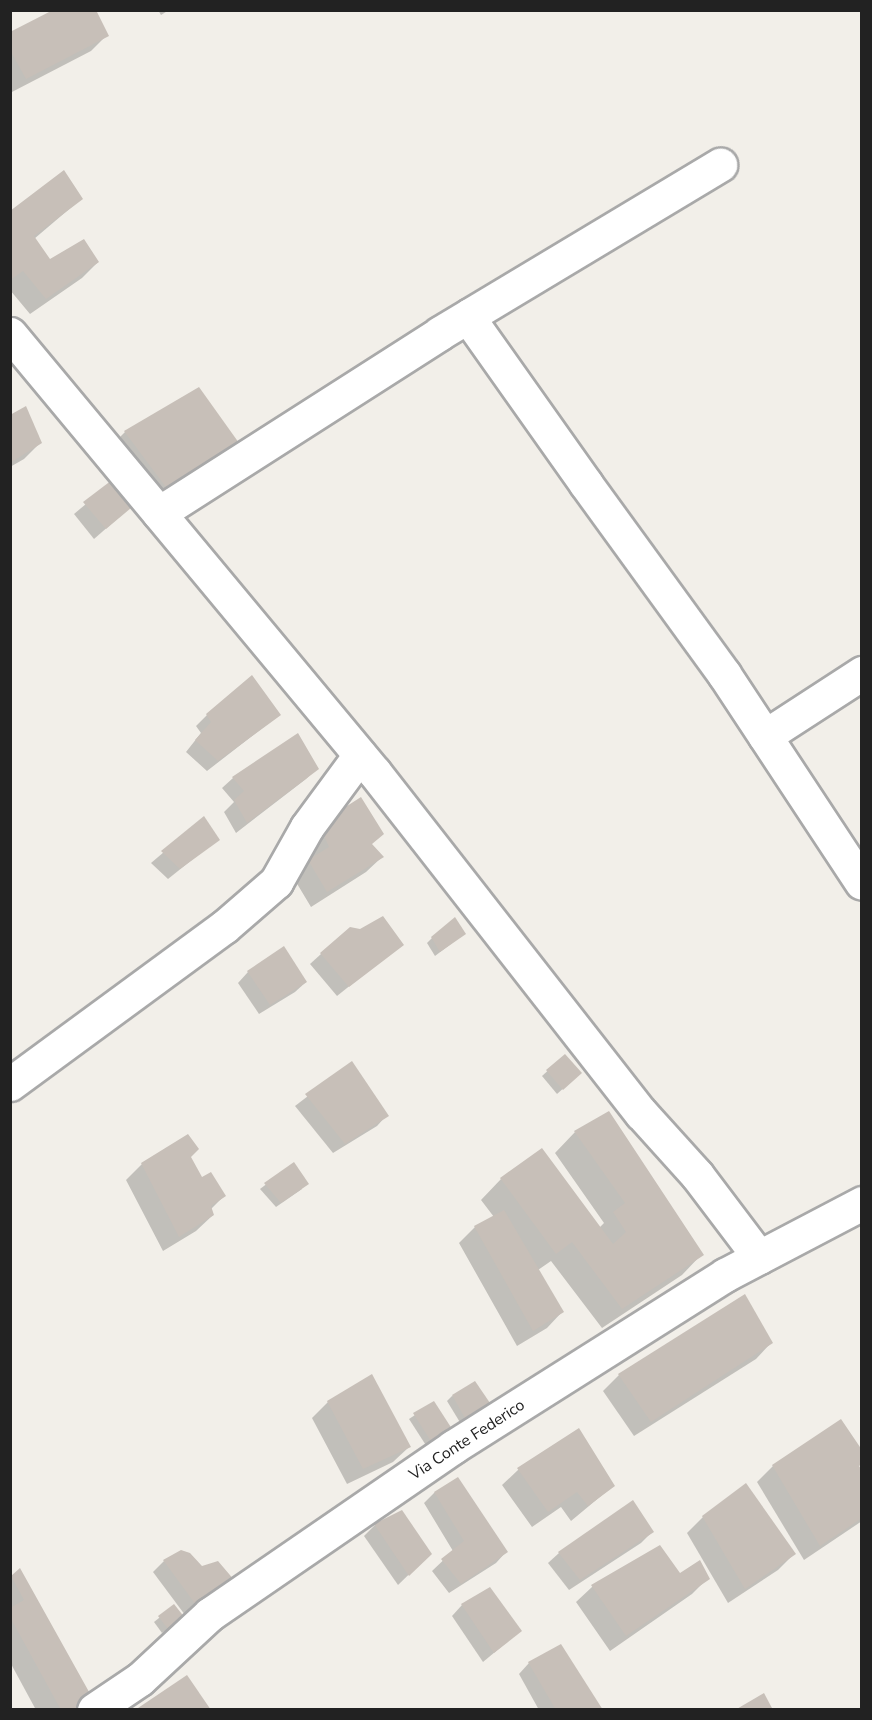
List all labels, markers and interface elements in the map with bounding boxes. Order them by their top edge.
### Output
street label: Via Conte Federico [406,1395,528,1485]

